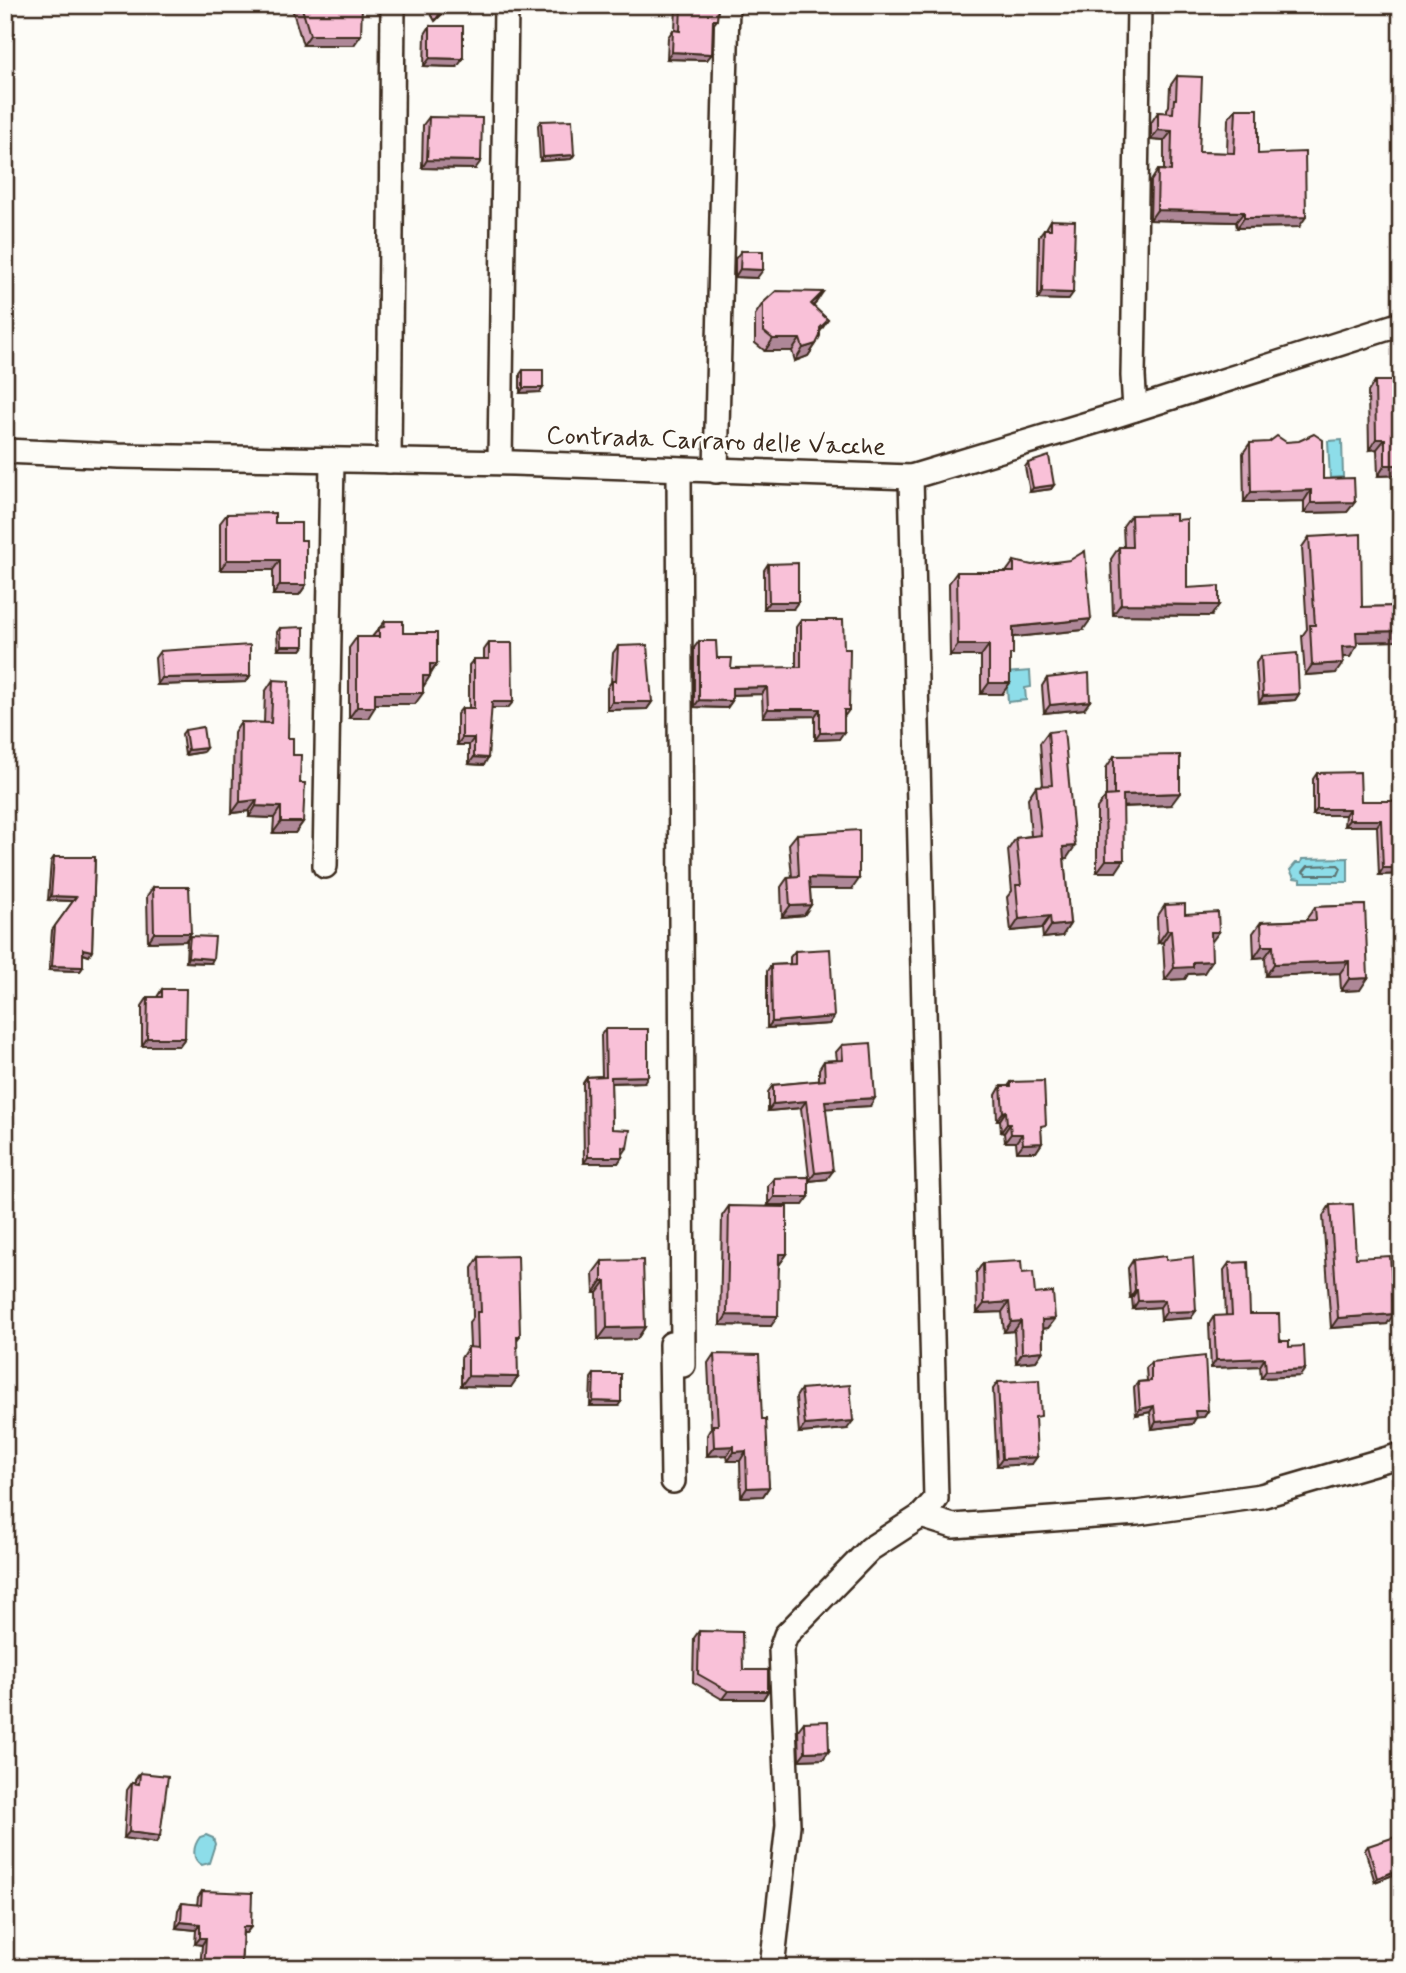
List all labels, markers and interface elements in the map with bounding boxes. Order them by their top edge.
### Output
street label: Contrada Carraro delle Vacche [546,419,887,465]

